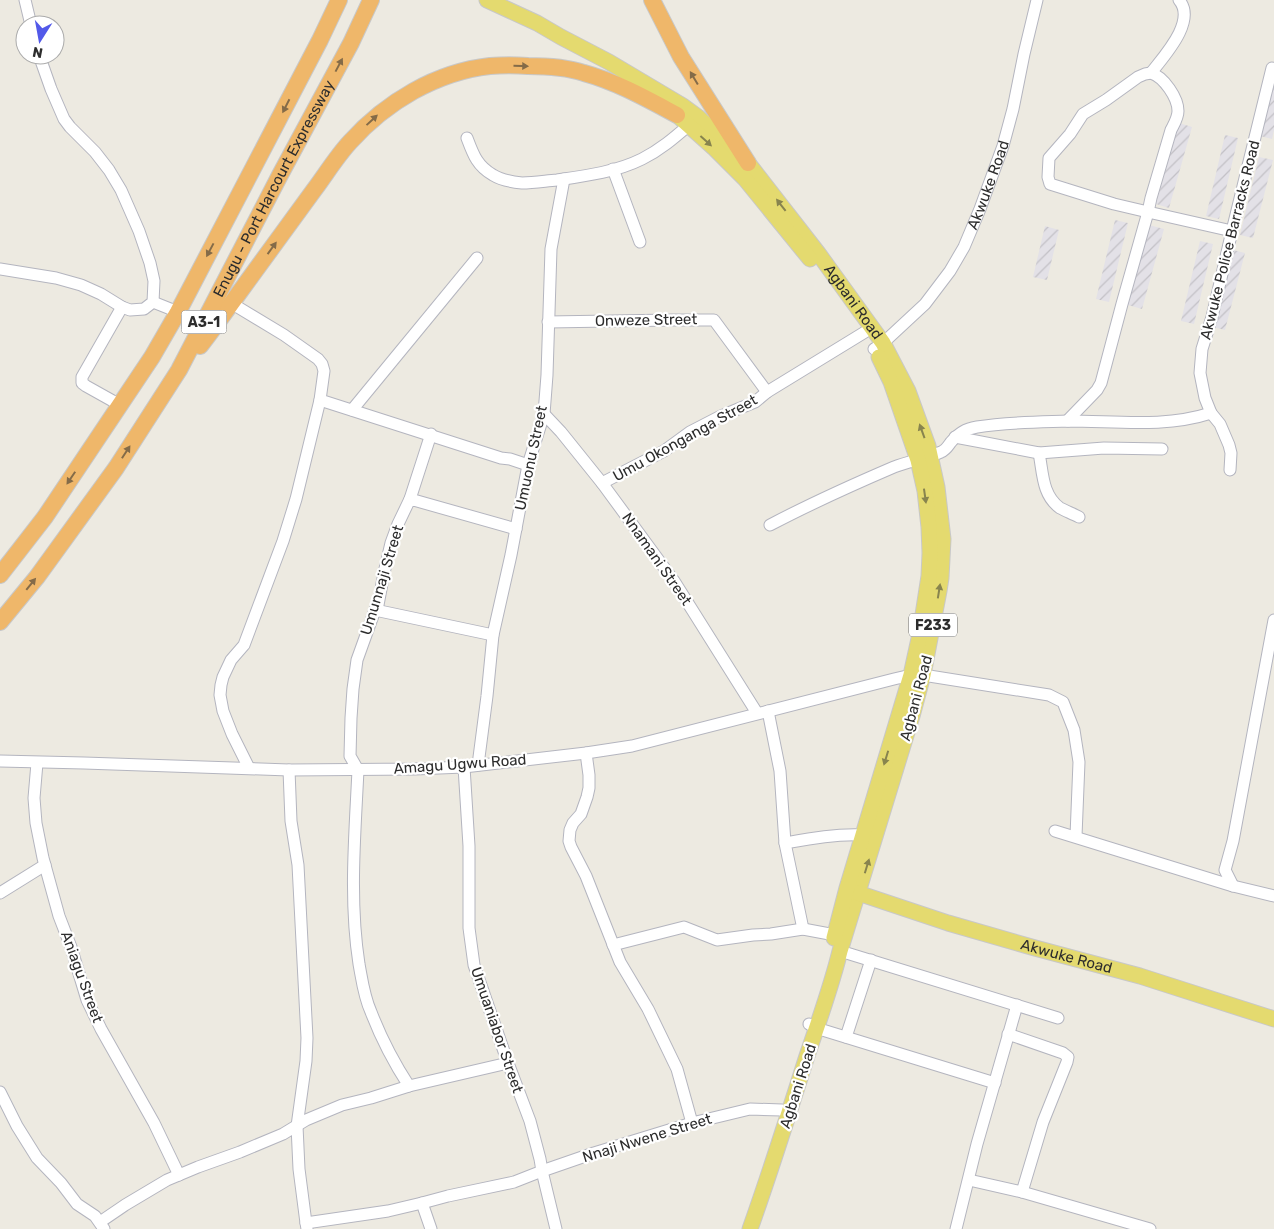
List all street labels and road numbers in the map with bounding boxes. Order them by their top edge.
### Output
street label: Enugu - Port Harcourt Expressway [209,77,338,300]
street label: Akwuke Road [963,138,1013,232]
street label: Akwuke Police Barracks Road [1197,139,1263,341]
street label: Agbani Road [820,261,886,343]
street label: Onweze Street [595,310,697,330]
road number: A3-1 [182,311,226,334]
street label: Umu Okonganga Street [610,391,760,485]
street label: Umuonu Street [511,404,551,512]
street label: Nnamani Street [618,509,696,609]
street label: Umunnaji Street [357,523,407,637]
road number: F233 [909,614,957,636]
street label: Agbani Road [896,653,936,743]
street label: Amagu Ugwu Road [393,750,527,778]
street label: Aniagu Street [57,929,107,1025]
street label: Akwuke Road [1019,935,1114,977]
street label: Umuaniabor Street [467,965,527,1096]
street label: Agbani Road [776,1041,820,1131]
street label: Nnaji Nwene Street [580,1110,714,1166]

